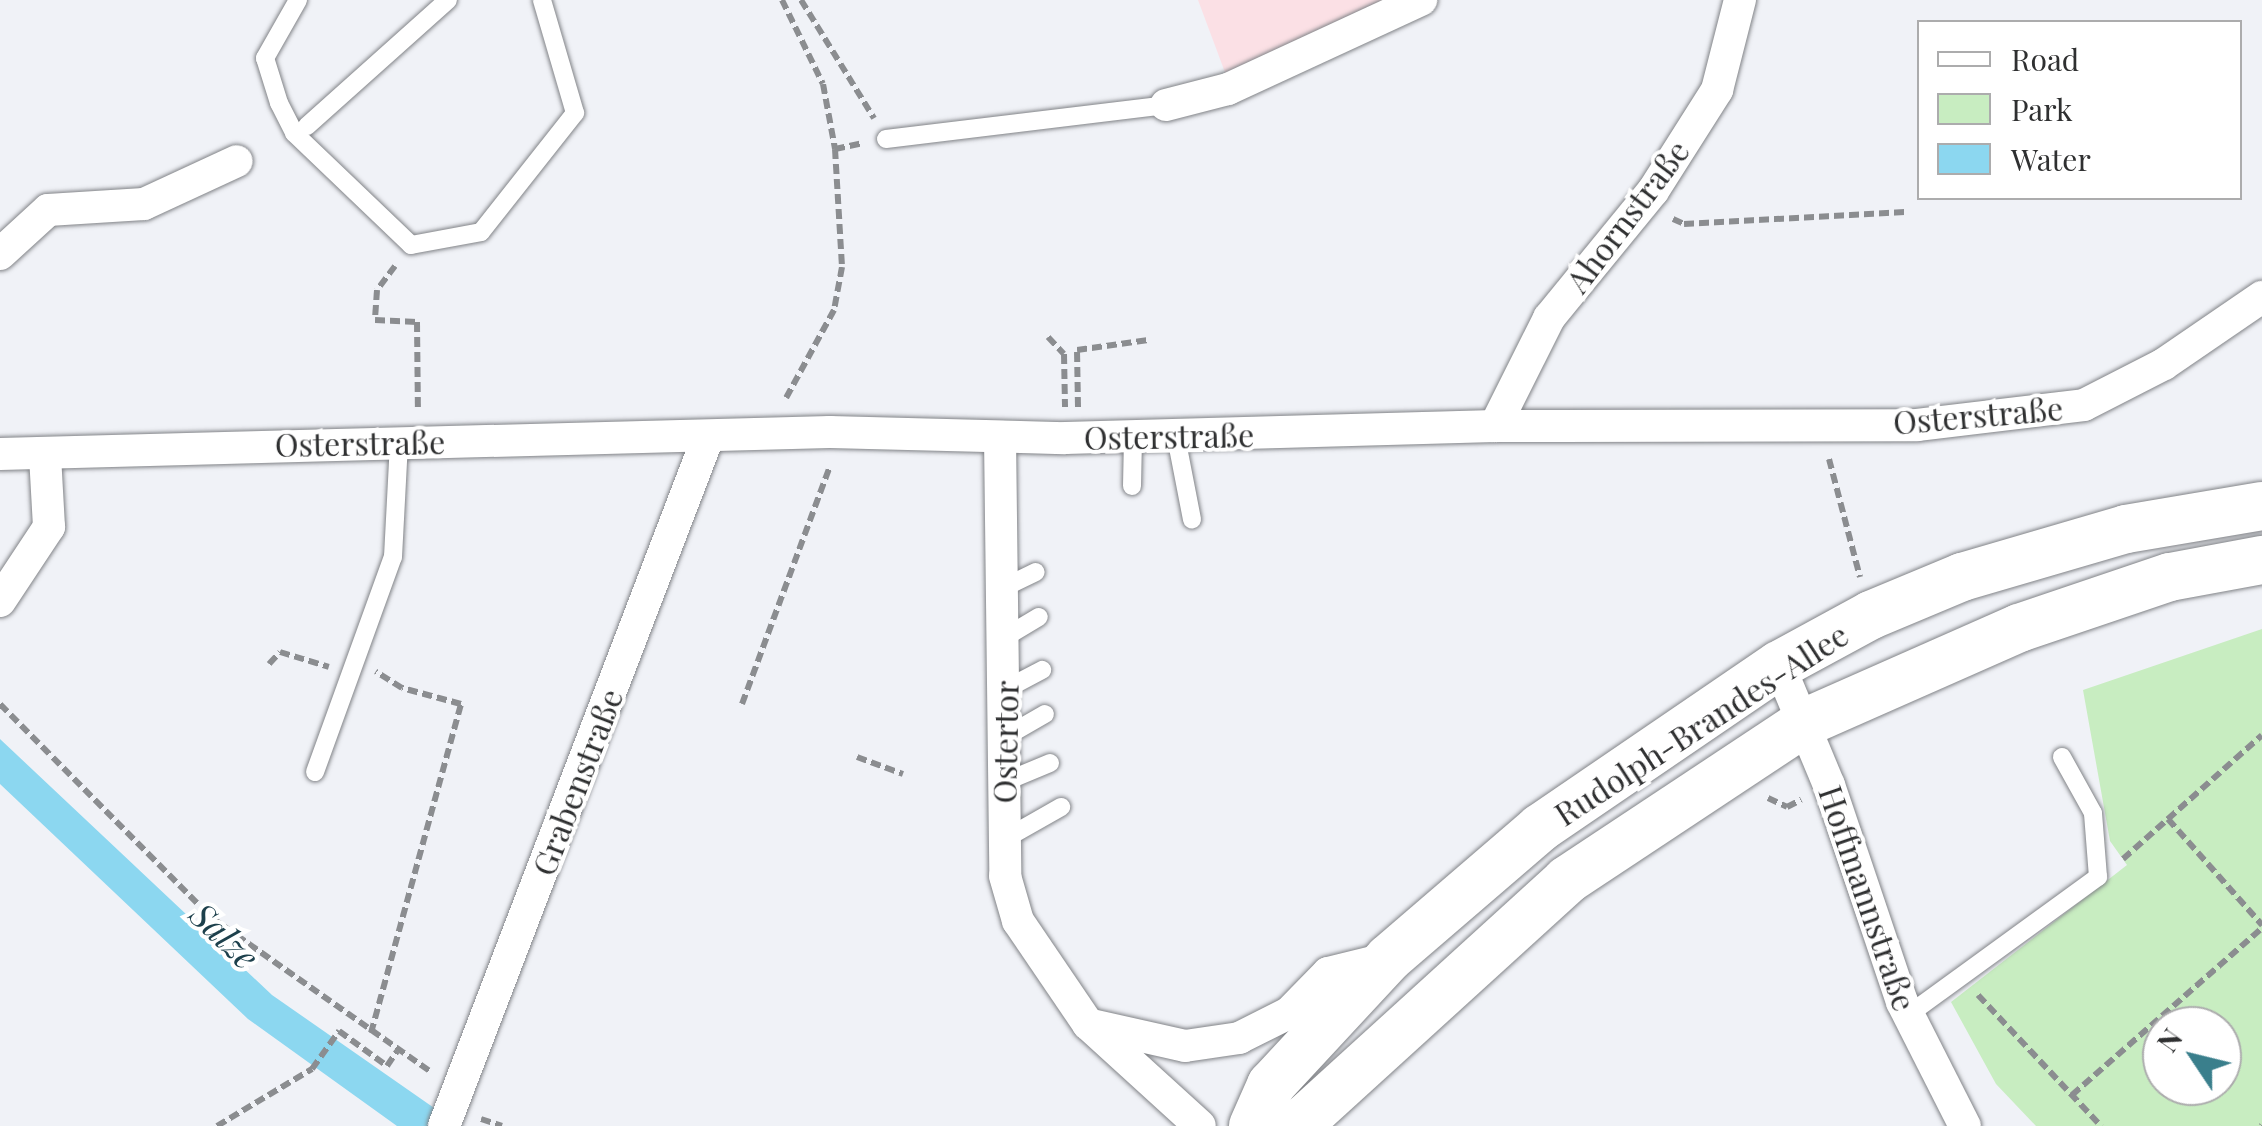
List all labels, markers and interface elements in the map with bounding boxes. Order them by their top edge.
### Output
legend [1917,20,2242,200]
text: Road [2011,39,2079,79]
text: Park [2011,89,2073,129]
street label: Ahornstraße [1557,132,1697,300]
text: Water [2011,139,2091,179]
street label: Osterstraße [1891,388,2065,442]
street label: Osterstraße [1083,415,1255,457]
street label: Osterstraße [274,422,446,464]
street label: Rudolph-Brandes-Allee [1547,615,1855,833]
street label: Ostertor [985,680,1025,804]
street label: Grabenstraße [524,683,630,881]
street label: Hoffmannstraße [1812,780,1924,1016]
water label: Salze [182,893,268,977]
north arrow [2142,1006,2242,1106]
text: N [2148,1021,2190,1059]

